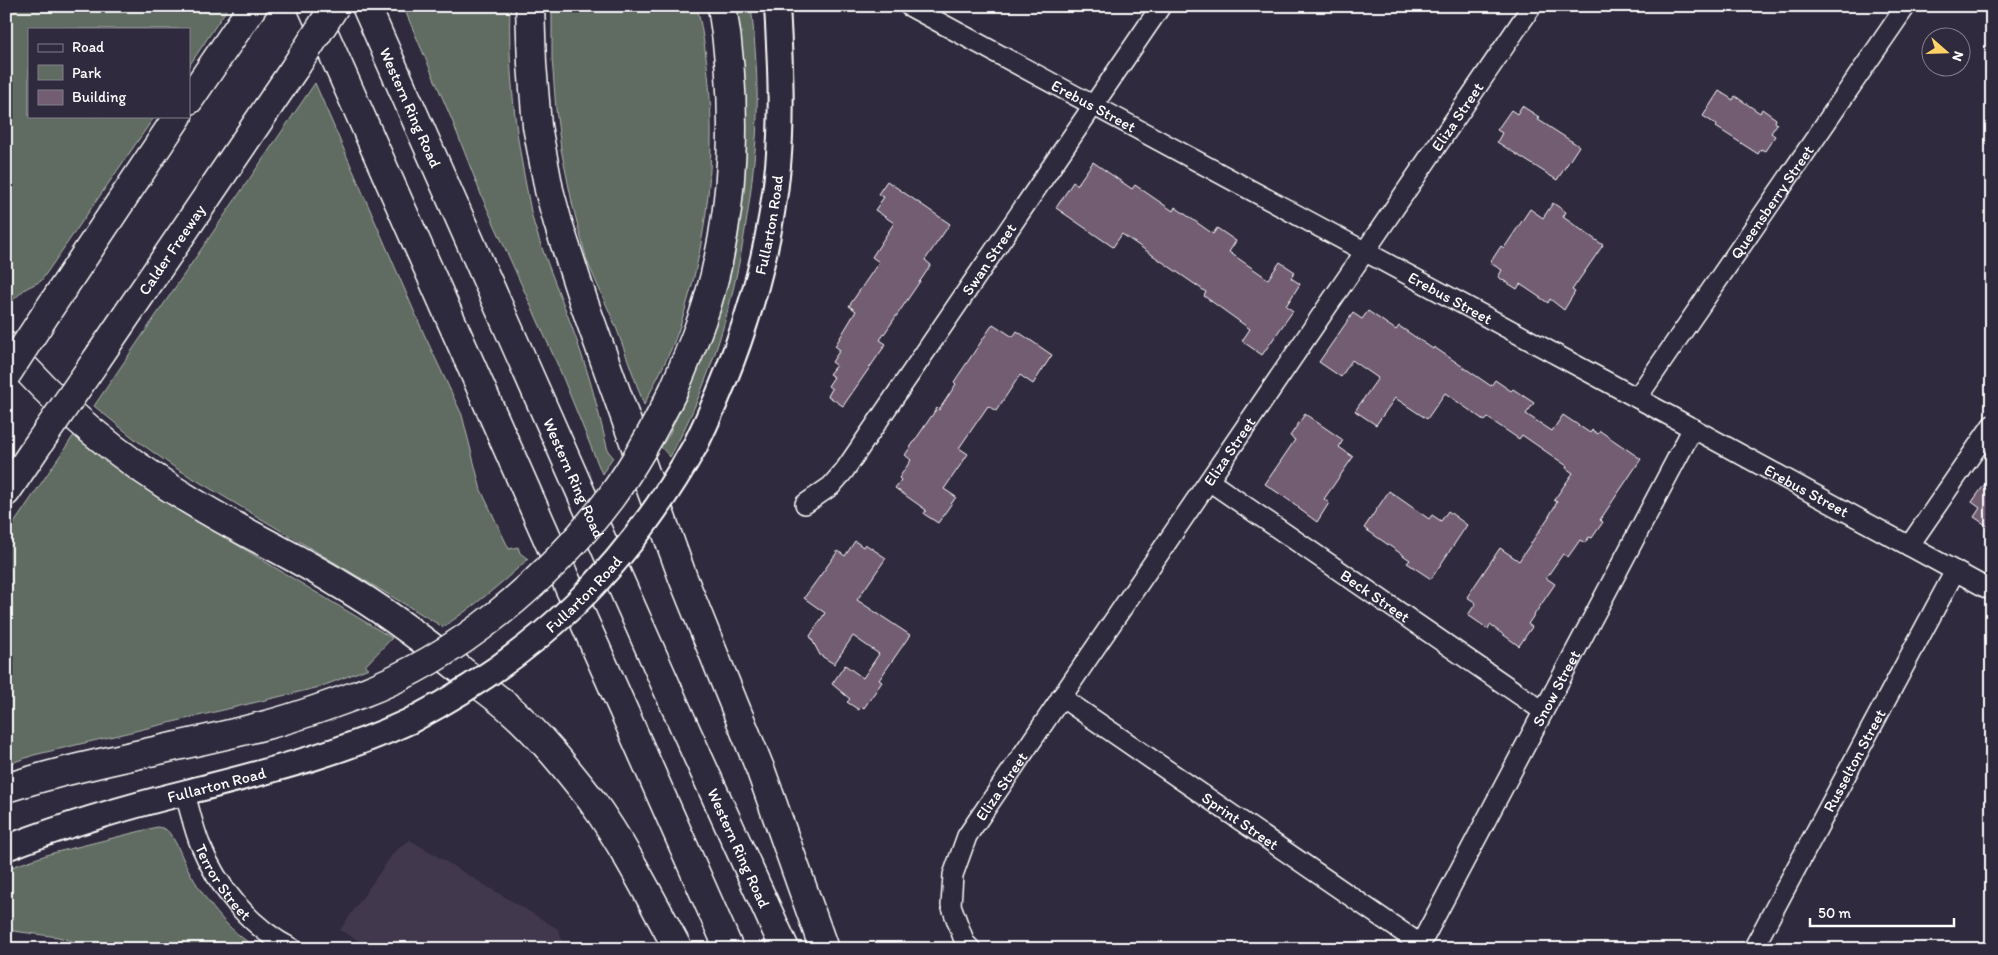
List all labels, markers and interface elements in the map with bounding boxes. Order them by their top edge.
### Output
legend [28,28,190,118]
north arrow [1920,28,1970,78]
text: Road [72,38,105,56]
street label: Western Ring Road [376,44,446,171]
text: N [1948,49,1967,64]
text: Park [72,64,102,82]
street label: Erebus Street [1048,75,1139,136]
street label: Eliza Street [1427,78,1487,154]
text: Building [72,88,126,106]
street label: Queensberry Street [1726,141,1817,262]
street label: Fullarton Road [750,174,787,277]
street label: Calder Freeway [134,200,209,298]
street label: Swan Street [957,219,1020,299]
street label: Erebus Street [1405,267,1496,328]
street label: Eliza Street [1199,413,1259,489]
street label: Western Ring Road [540,415,609,541]
street label: Erebus Street [1761,460,1852,521]
street label: Fullarton Road [541,551,626,636]
street label: Beck Street [1337,565,1414,626]
street label: Snow Street [1528,647,1584,729]
street label: Russelton Street [1819,706,1889,815]
street label: Eliza Street [971,748,1031,824]
street label: Fullarton Road [165,762,268,806]
street label: Western Ring Road [704,785,775,911]
street label: Sprint Street [1199,788,1283,854]
street label: Terror Street [191,841,256,924]
scale bar [1810,895,1954,927]
text: 50 m [1818,904,1851,922]

